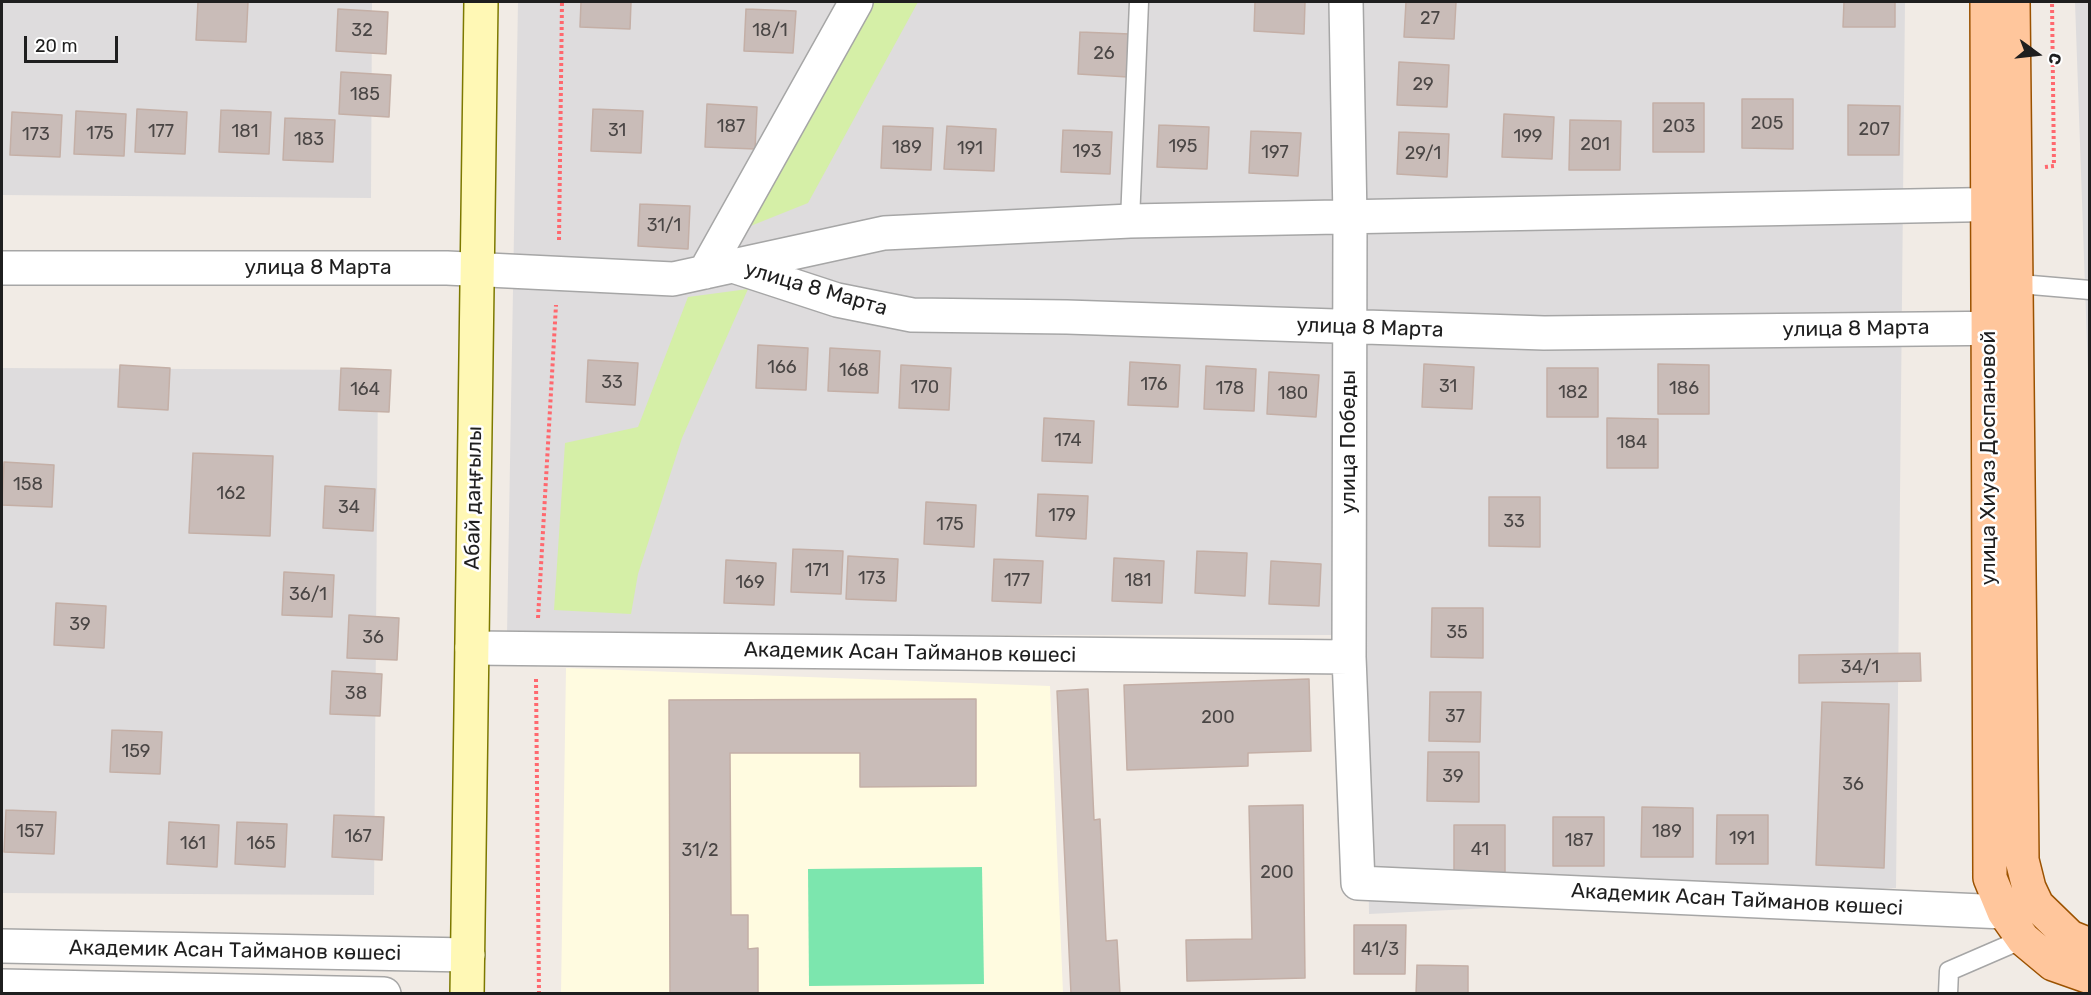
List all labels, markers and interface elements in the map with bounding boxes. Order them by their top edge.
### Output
house number: 27 [1420,8,1440,30]
house number: 32 [351,20,373,42]
house number: 18/1 [752,20,788,42]
scale bar [27,24,122,62]
north arrow [2007,24,2067,84]
text: 20 m [35,35,77,57]
house number: 26 [1093,43,1115,65]
text: С [2044,51,2066,67]
house number: 29 [1412,74,1434,96]
house number: 185 [350,84,380,106]
house number: 205 [1751,113,1783,135]
house number: 187 [717,116,745,138]
house number: 203 [1663,116,1695,138]
house number: 207 [1858,119,1890,141]
house number: 31 [608,120,626,142]
house number: 177 [148,121,174,143]
house number: 181 [232,121,258,143]
house number: 175 [86,123,114,145]
house number: 173 [22,124,50,146]
house number: 199 [1513,126,1543,148]
house number: 183 [294,129,324,151]
house number: 201 [1580,134,1610,156]
house number: 195 [1168,136,1198,158]
house number: 189 [892,137,922,159]
house number: 191 [957,138,983,160]
house number: 193 [1073,141,1101,163]
house number: 197 [1261,142,1289,164]
house number: 29/1 [1405,143,1441,165]
house number: 31/1 [647,215,681,237]
street label: улица 8 Марта [244,255,392,281]
street label: улица 8 Марта [742,257,890,321]
street label: улица 8 Марта [1296,313,1444,343]
street label: улица 8 Марта [1782,315,1930,343]
street label: улица Хиуаз Доспановой [1976,331,2002,585]
house number: 166 [767,357,797,379]
house number: 168 [839,360,869,382]
street label: улица Победы [1336,370,1362,514]
house number: 33 [601,372,623,394]
house number: 176 [1140,374,1168,396]
house number: 31 [1439,376,1457,398]
house number: 170 [911,377,939,399]
house number: 178 [1216,378,1244,400]
house number: 186 [1669,378,1699,400]
house number: 164 [350,379,380,401]
house number: 182 [1558,382,1588,404]
house number: 180 [1278,383,1308,405]
street label: Абай даңғылы [460,426,488,570]
house number: 174 [1054,430,1082,452]
house number: 184 [1617,432,1647,454]
house number: 158 [13,474,43,496]
house number: 162 [216,483,246,505]
house number: 34 [338,497,360,519]
house number: 179 [1048,505,1076,527]
house number: 33 [1503,511,1525,533]
house number: 175 [936,514,964,536]
house number: 171 [805,560,829,582]
house number: 173 [858,568,886,590]
house number: 177 [1004,570,1030,592]
house number: 181 [1125,570,1151,592]
house number: 169 [735,572,765,594]
house number: 36/1 [289,584,327,606]
house number: 39 [69,614,91,636]
house number: 35 [1446,622,1468,644]
house number: 36 [362,627,384,649]
street label: Академик Асан Тайманов көшесі [744,638,1076,668]
house number: 34/1 [1841,657,1879,679]
house number: 38 [345,683,367,705]
house number: 37 [1445,706,1465,728]
house number: 200 [1201,707,1235,729]
house number: 159 [121,741,151,763]
house number: 39 [1442,766,1464,788]
house number: 36 [1842,774,1864,796]
house number: 157 [16,821,44,843]
house number: 189 [1652,821,1682,843]
house number: 167 [344,826,372,848]
house number: 191 [1729,828,1755,850]
house number: 187 [1565,830,1593,852]
house number: 161 [180,833,206,855]
house number: 165 [246,833,276,855]
house number: 41 [1471,839,1489,861]
house number: 31/2 [681,840,719,862]
house number: 200 [1260,862,1294,884]
street label: Академик Асан Тайманов көшесі [1570,879,1904,921]
street label: Академик Асан Тайманов көшесі [69,936,401,966]
house number: 41/3 [1361,939,1399,961]

